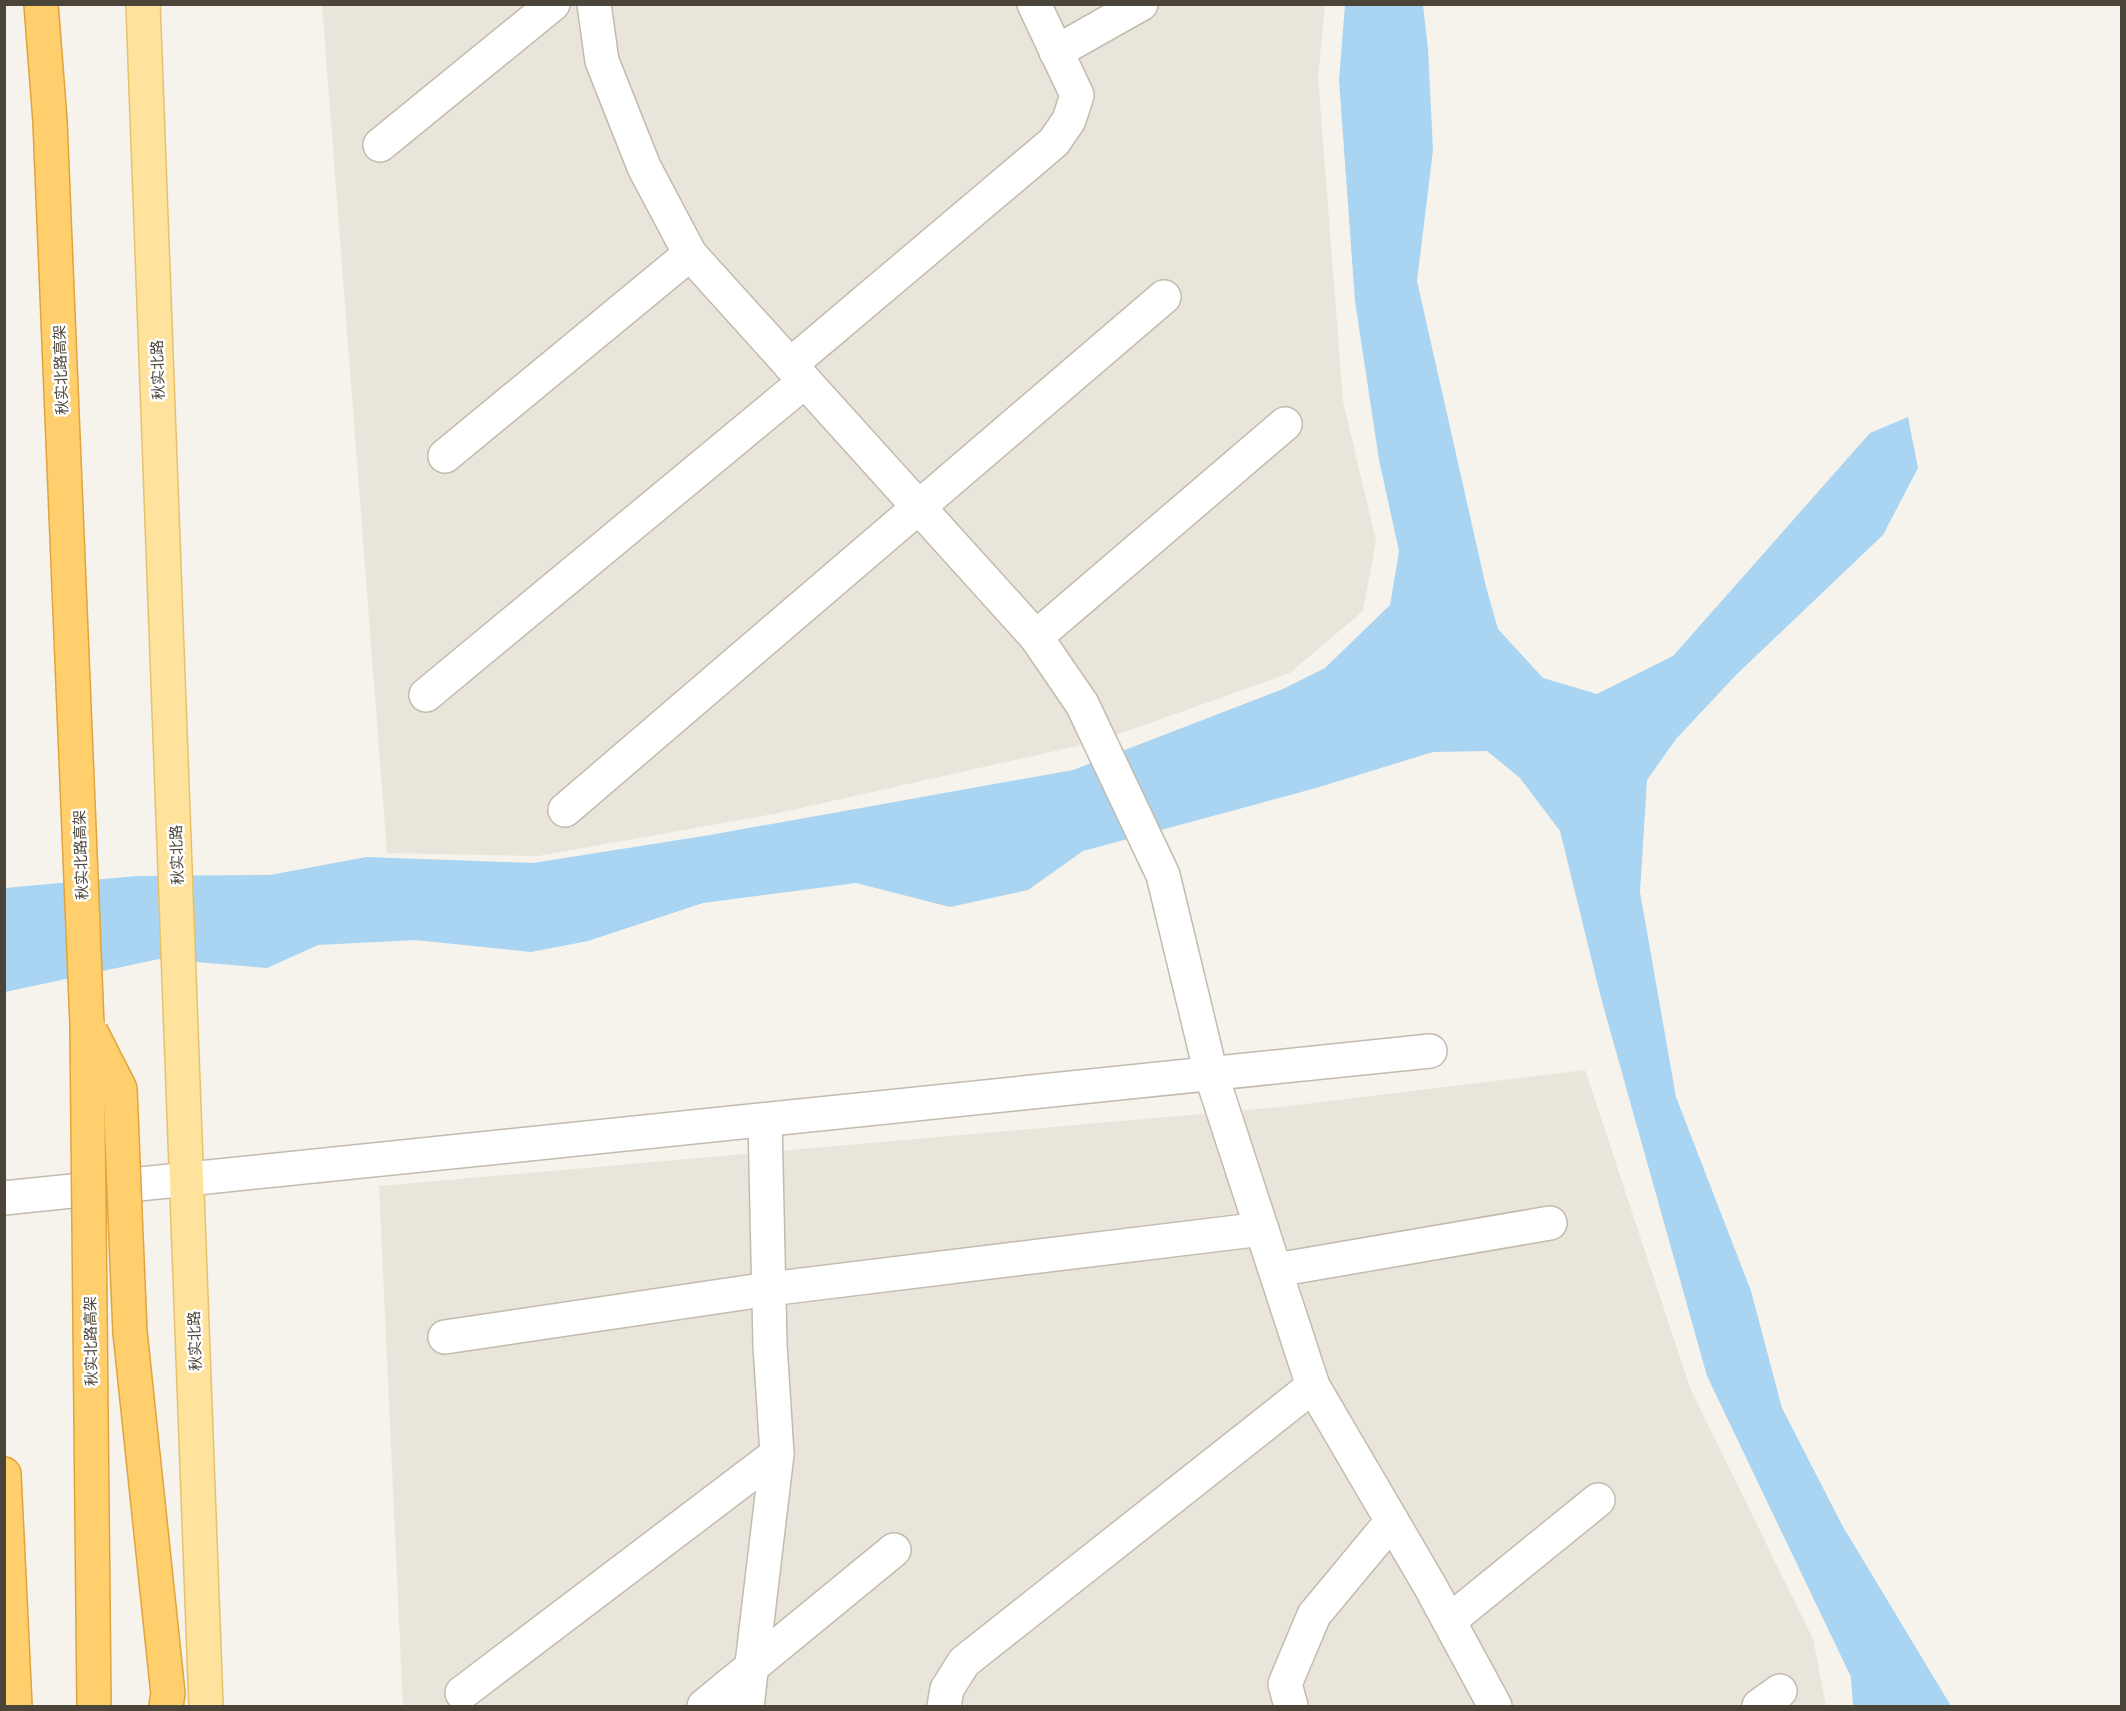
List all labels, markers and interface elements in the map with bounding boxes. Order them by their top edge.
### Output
street label: 秋实北路高架 [48,325,72,415]
street label: 秋实北路 [146,340,168,400]
street label: 秋实北路高架 [68,810,92,900]
street label: 秋实北路 [165,825,187,885]
street label: 秋实北路高架 [79,1296,101,1386]
street label: 秋实北路 [183,1311,205,1371]

